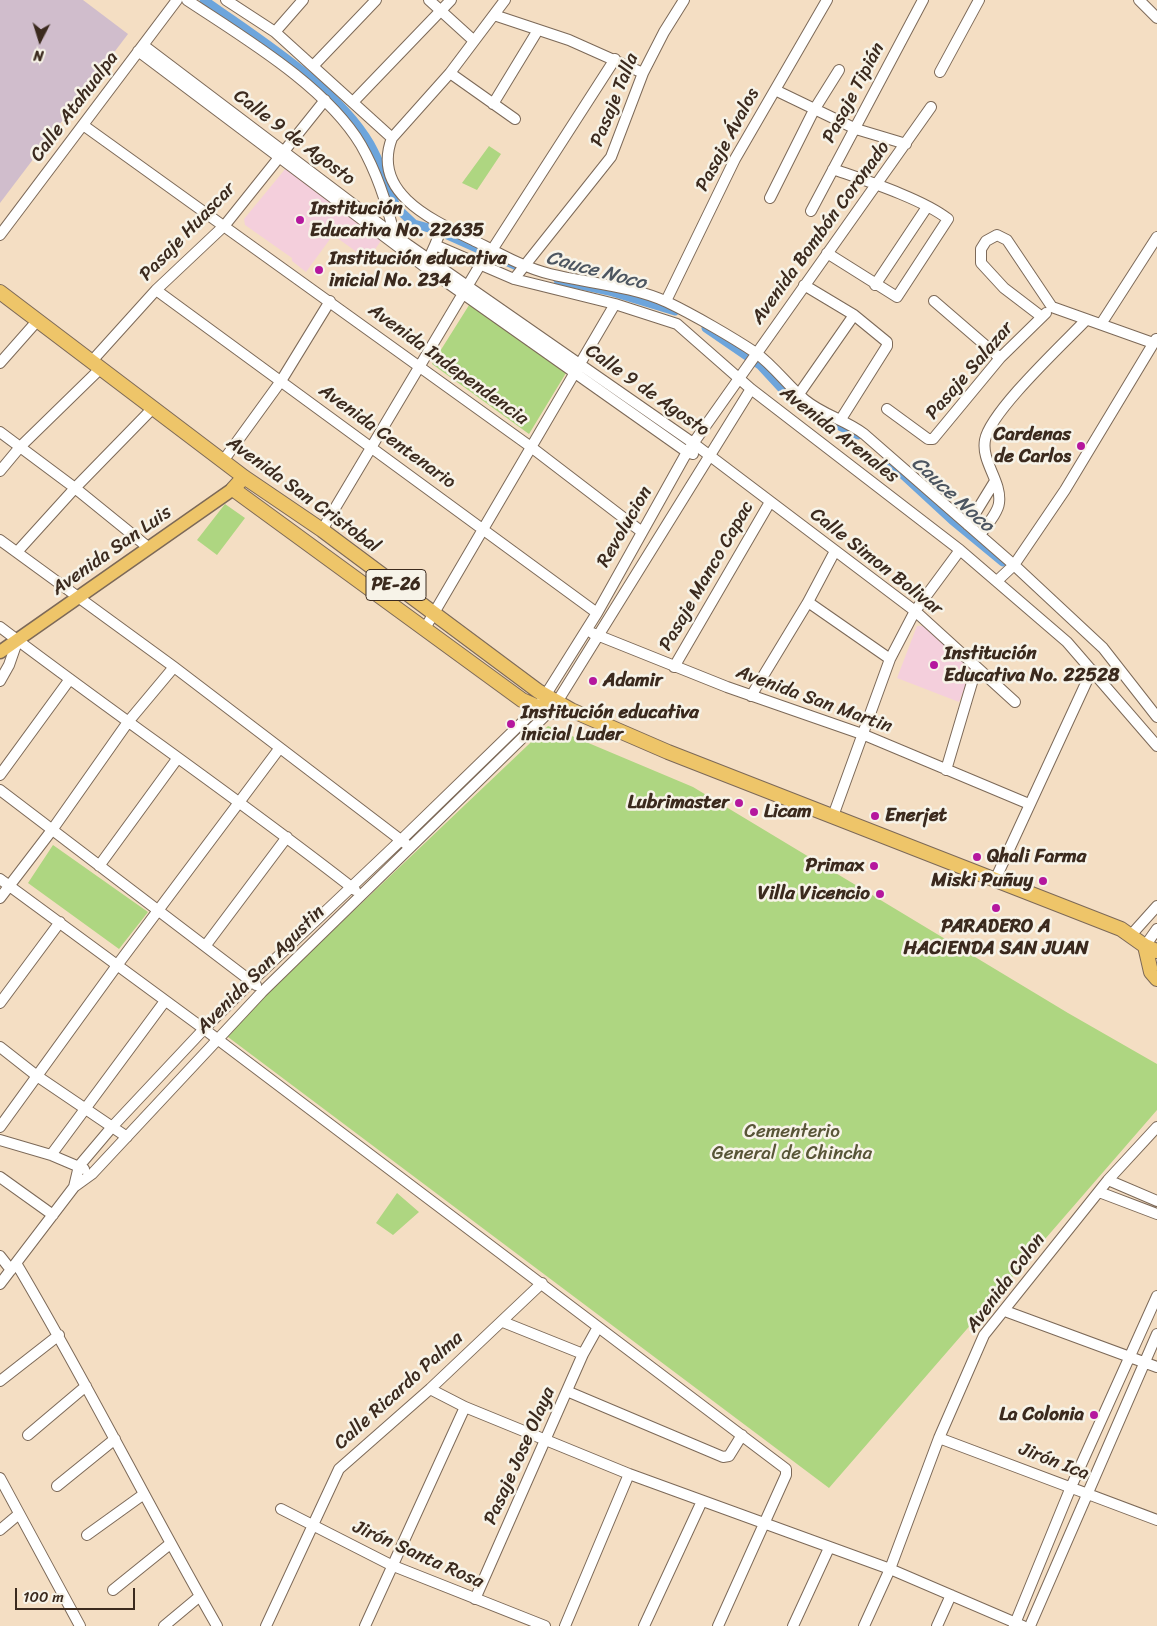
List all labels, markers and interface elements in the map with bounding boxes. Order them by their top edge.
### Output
north arrow [15,15,65,65]
street label: Pasaje Tipián [818,39,890,147]
text: N [33,43,45,68]
street label: Calle Atahualpa [26,47,124,167]
street label: Pasaje Talla [586,50,644,150]
street label: Calle 9 de Agosto [229,85,359,191]
street label: Pasaje Ávalos [691,85,765,195]
street label: Avenida Bombón Coronado [747,137,895,329]
street label: Pasaje Huascar [135,178,241,286]
place label: Institución Educativa No. 22635 [310,198,484,242]
marker: Institución Educativa No. 22635 [294,214,306,226]
water label: Cauce Noco [544,246,648,296]
place label: Institución educativa inicial No. 234 [329,248,507,292]
marker: Institución educativa inicial No. 234 [313,264,325,276]
street label: Avenida Independencia [363,299,533,431]
street label: Pasaje Salazar [921,317,1019,425]
street label: Calle 9 de Agosto [581,340,713,442]
street label: Avenida Centenario [314,380,460,494]
street label: Avenida Arenales [775,382,903,488]
place label: Cardenas de Carlos [993,424,1071,468]
street label: Avenida San Cristobal [222,432,384,558]
marker: Cardenas de Carlos [1075,440,1087,452]
water label: Cauce Noco [906,452,998,538]
street label: Revolucion [593,482,657,572]
street label: Pasaje Manco Capac [655,497,759,655]
street label: Avenida San Luis [48,501,176,601]
street label: Calle Simon Bolivar [805,503,947,621]
road number: PE-26 [366,570,426,600]
place label: Institución Educativa No. 22528 [944,643,1119,687]
marker: Institución Educativa No. 22528 [928,659,940,671]
street label: Avenida San Martin [733,661,895,739]
place label: Adamir [603,670,663,692]
marker: Adamir [587,675,599,687]
place label: Institución educativa inicial Luder [521,702,699,746]
marker: Institución educativa inicial Luder [505,718,517,730]
place label: Lubrimaster [628,792,729,814]
marker: Lubrimaster [733,797,745,809]
place label: Licam [764,801,812,823]
place label: Enerjet [885,805,947,827]
marker: Licam [748,806,760,818]
marker: Enerjet [869,810,881,822]
place label: Qhali Farma [987,846,1086,868]
marker: Qhali Farma [971,851,983,863]
place label: Primax [806,855,864,877]
marker: Primax [868,860,880,872]
place label: Miski Puñuy [931,870,1033,892]
marker: Miski Puñuy [1037,875,1049,887]
place label: Villa Vicencio [758,883,870,905]
marker: Villa Vicencio [874,888,886,900]
street label: Avenida San Agustin [192,901,330,1039]
marker: PARADERO A HACIENDA SAN JUAN [990,902,1002,914]
place label: PARADERO A HACIENDA SAN JUAN [903,916,1089,960]
park label: Cementerio General de Chincha [712,1121,872,1165]
street label: Avenida Colon [961,1229,1051,1337]
street label: Calle Ricardo Palma [330,1327,468,1455]
street label: Pasaje Jose Olaya [479,1384,561,1528]
place label: La Colonia [999,1404,1084,1426]
marker: La Colonia [1088,1409,1100,1421]
street label: Jirón Ica [1016,1438,1092,1486]
street label: Jirón Santa Rosa [349,1516,487,1594]
scale bar [18,1578,138,1610]
text: 100 m [23,1584,64,1610]

